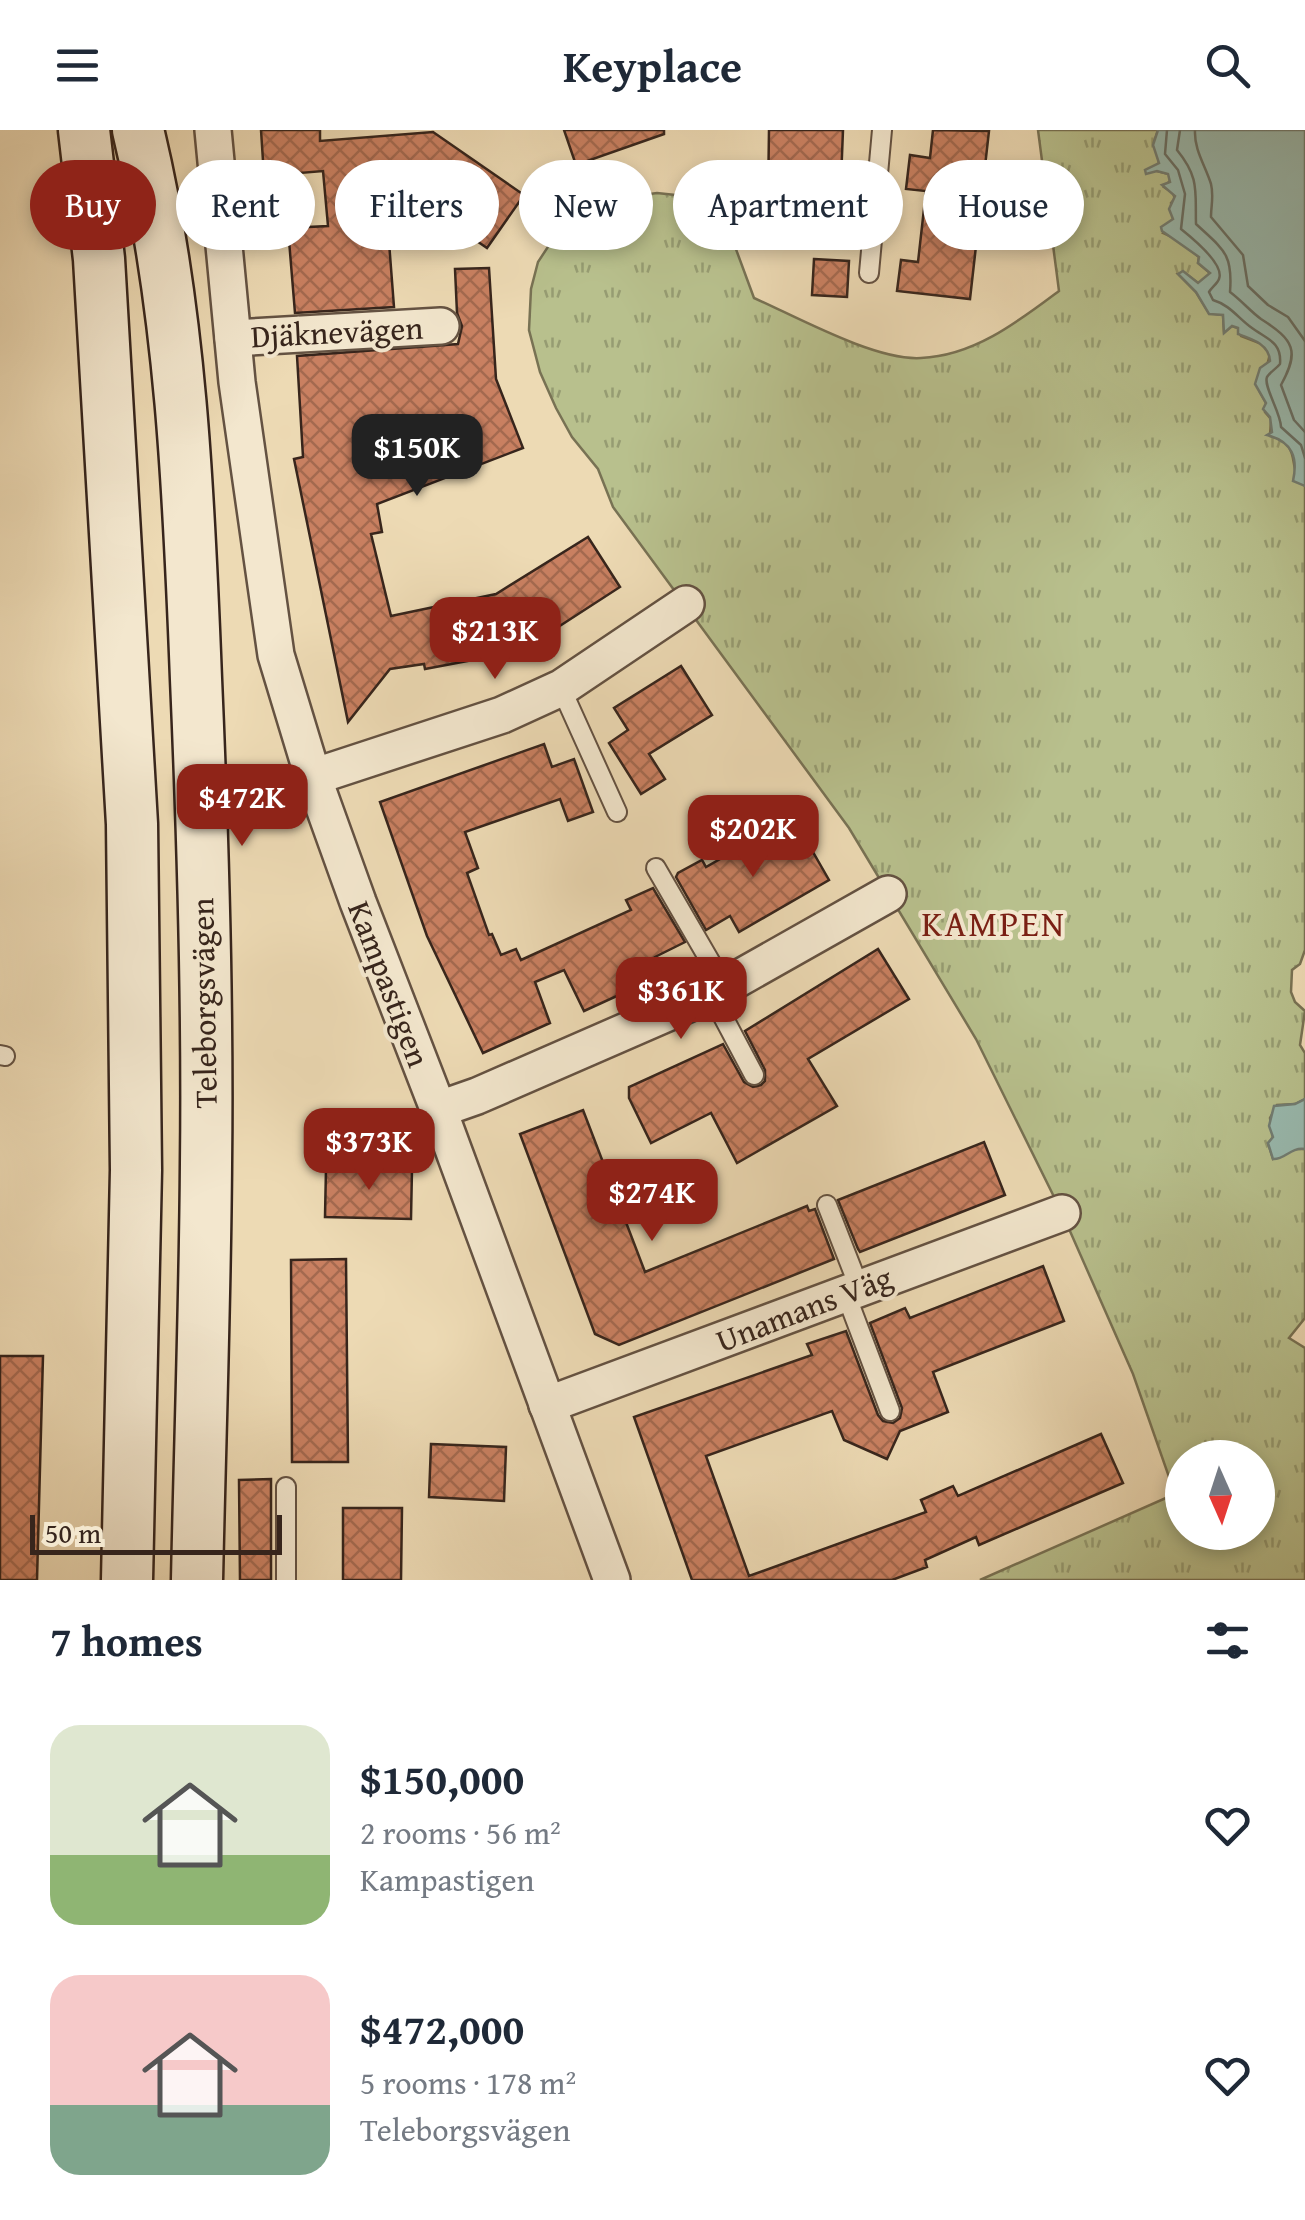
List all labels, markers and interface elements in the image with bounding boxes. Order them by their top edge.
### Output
text: Keyplace [563,33,742,98]
icon: menu [50,38,105,93]
icon: search [1200,38,1255,93]
chip: Buy [30,160,156,250]
chip: Rent [176,160,315,250]
chip: Filters [335,160,499,250]
chip: New [519,160,653,250]
chip: Apartment [673,160,903,250]
chip: House [923,160,1084,250]
street label: Djäknevägen [250,304,424,359]
pin: $150K [347,414,487,499]
text: $150K [374,423,460,470]
pin: $213K [425,597,565,682]
text: $213K [452,606,538,653]
pin: $472K [172,764,312,849]
text: $472K [199,773,285,820]
pin: $202K [683,795,823,880]
text: $202K [710,804,796,851]
street label: Kampastigen [336,894,443,1074]
street label: Teleborgsvägen [178,897,229,1109]
district label: KAMPEN [921,898,1067,949]
pin: $361K [611,957,751,1042]
text: $361K [638,966,724,1013]
pin: $373K [299,1108,439,1193]
text: $373K [326,1117,412,1164]
pin: $274K [582,1159,722,1244]
text: $274K [609,1168,695,1215]
street label: Unamans Väg [709,1253,899,1364]
north arrow [1165,1440,1275,1550]
map controls [1165,1440,1275,1550]
scale bar [30,1510,282,1554]
text: 50 m [45,1512,101,1553]
text: 7 homes [50,1610,203,1671]
icon: filters [1200,1613,1255,1668]
text: $150,000 [360,1748,524,1809]
icon: home [130,1765,250,1885]
icon: heart [1200,1798,1255,1853]
text: 2 rooms · 56 m² [360,1809,561,1856]
text: Kampastigen [360,1856,534,1903]
text: $472,000 [360,1998,524,2059]
icon: home [130,2015,250,2135]
icon: heart [1200,2048,1255,2103]
text: 5 rooms · 178 m² [360,2059,576,2106]
text: Teleborgsvägen [360,2106,570,2153]

